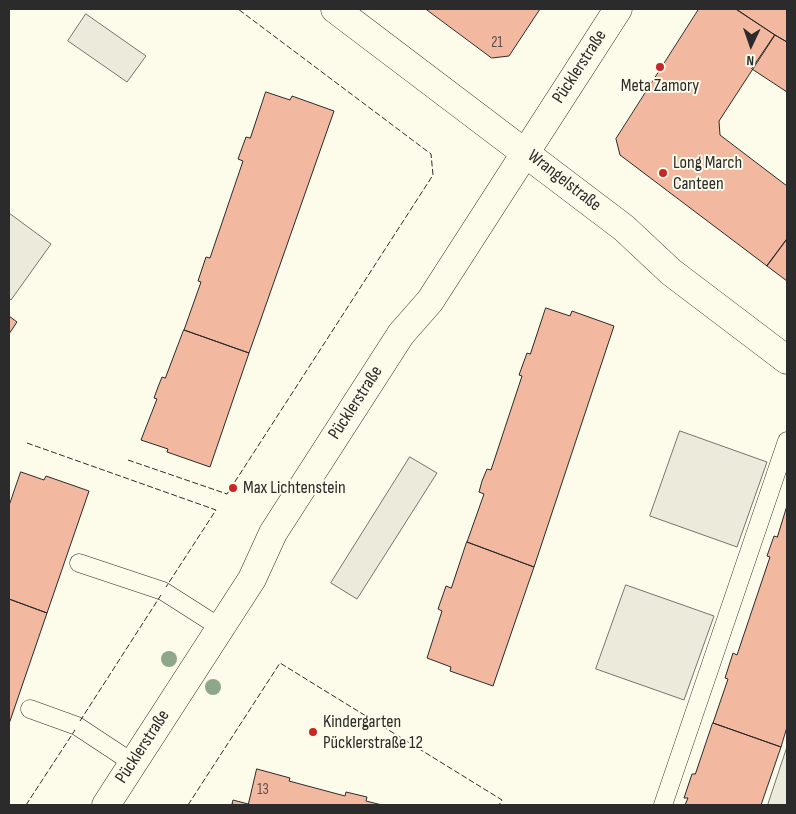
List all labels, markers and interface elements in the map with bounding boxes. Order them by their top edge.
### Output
north arrow [726,20,776,70]
street label: Pücklerstraße [548,26,612,108]
house number: 21 [491,34,503,52]
text: N [746,52,754,69]
marker: Meta Zamory [654,61,666,73]
place label: Meta Zamory [621,75,699,97]
street label: Wrangelstraße [523,146,605,216]
place label: Long March Canteen [673,152,742,194]
marker: Long March Canteen [657,167,669,179]
street label: Pücklerstraße [324,362,388,444]
place label: Max Lichtenstein [243,477,346,499]
marker: Max Lichtenstein [227,482,239,494]
street label: Pücklerstraße [111,706,175,788]
place label: Kindergarten Pücklerstraße 12 [323,711,423,754]
marker: Kindergarten Pücklerstraße 12 [307,726,319,738]
house number: 13 [257,781,269,799]

